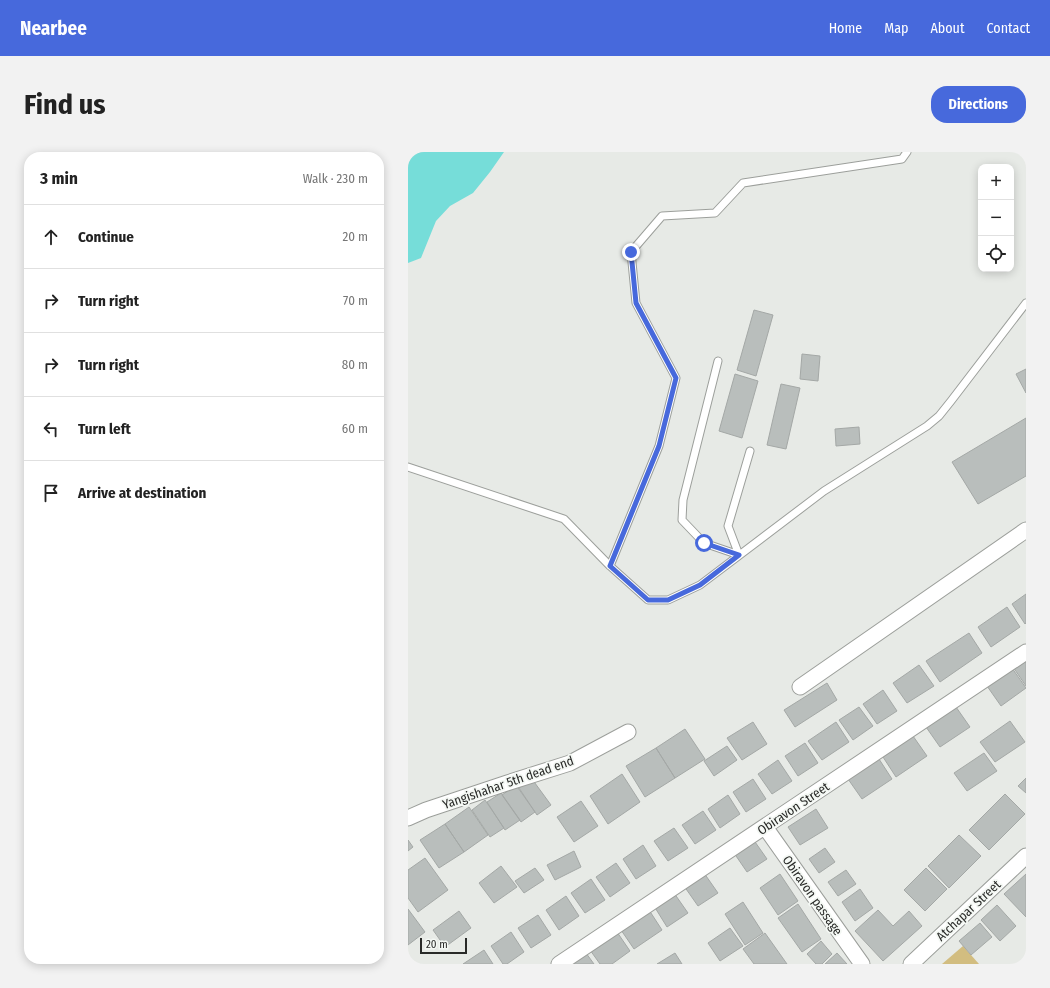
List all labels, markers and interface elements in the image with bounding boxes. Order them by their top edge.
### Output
text: Nearbee [20,17,87,40]
text: Home [829,20,862,37]
text: Map [884,20,908,37]
text: About [930,20,965,37]
text: Contact [987,20,1030,37]
button: Directions [931,86,1026,123]
text: Find us [24,88,106,121]
map controls [978,164,1014,272]
button: + [978,164,1014,200]
text: 3 min [40,168,78,189]
text: Walk · 230 m [303,171,368,186]
button: − [978,200,1014,236]
icon: ahead [40,226,62,248]
text: Continue [78,228,134,246]
text: 20 m [342,229,368,244]
button: locate [978,236,1014,272]
route end [622,243,640,261]
icon: right [40,290,62,312]
text: Turn right [78,292,139,310]
text: 70 m [343,293,368,308]
icon: right [40,354,62,376]
text: Turn right [78,356,139,374]
text: 80 m [342,357,368,372]
icon: left [40,418,62,440]
text: Turn left [78,420,131,438]
text: 60 m [342,421,368,436]
icon: arrive [40,482,62,504]
text: Arrive at destination [78,484,206,502]
route start [695,534,713,552]
street label: Yangishahar 5th dead end [441,753,576,812]
street label: Obiravon Street [755,779,833,838]
street label: Obiravon passage [780,853,846,938]
street label: Atchapar Street [933,876,1004,944]
scale bar [420,936,467,955]
text: 20 m [426,938,448,951]

